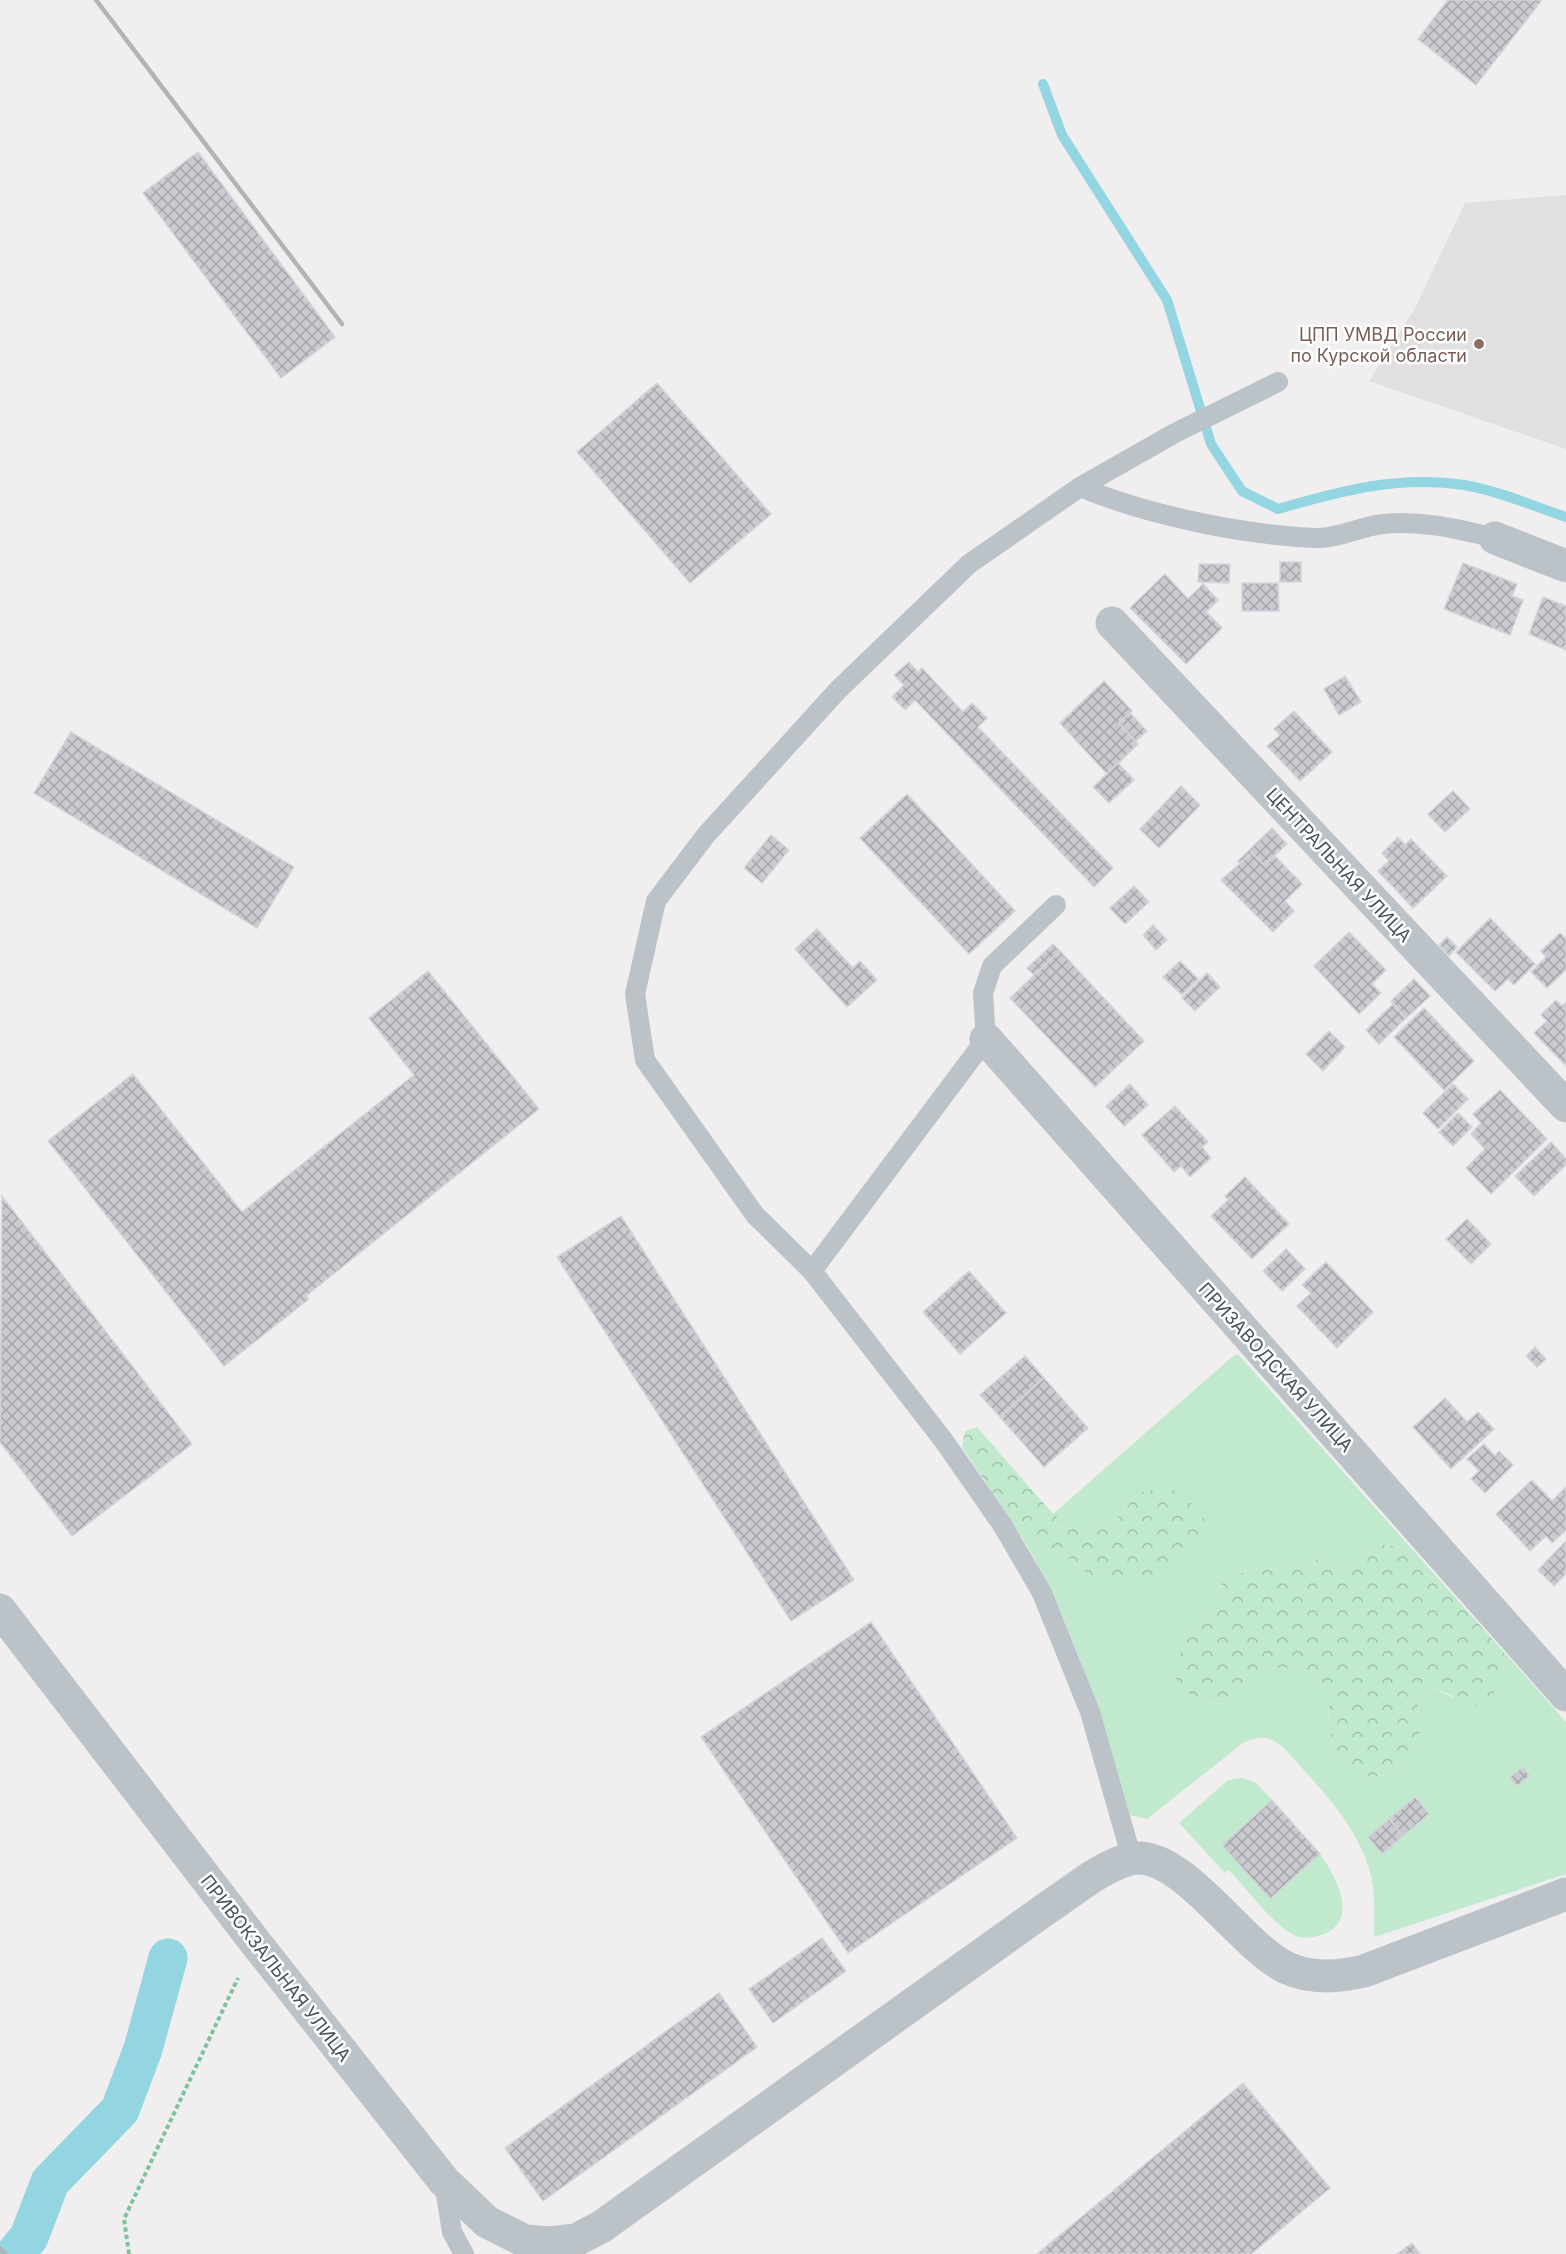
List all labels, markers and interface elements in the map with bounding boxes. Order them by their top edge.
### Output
place label: ЦПП УМВД России по Курской области [1290,324,1467,366]
marker: ЦПП УМВД России по Курской области [1472,337,1486,351]
street label: ЦЕНТРАЛЬНАЯ УЛИЦА [1262,784,1416,946]
street label: ПРИЗАВОДСКАЯ УЛИЦА [1194,1278,1358,1456]
street label: ПРИВОКЗАЛЬНАЯ УЛИЦА [197,1871,355,2065]

